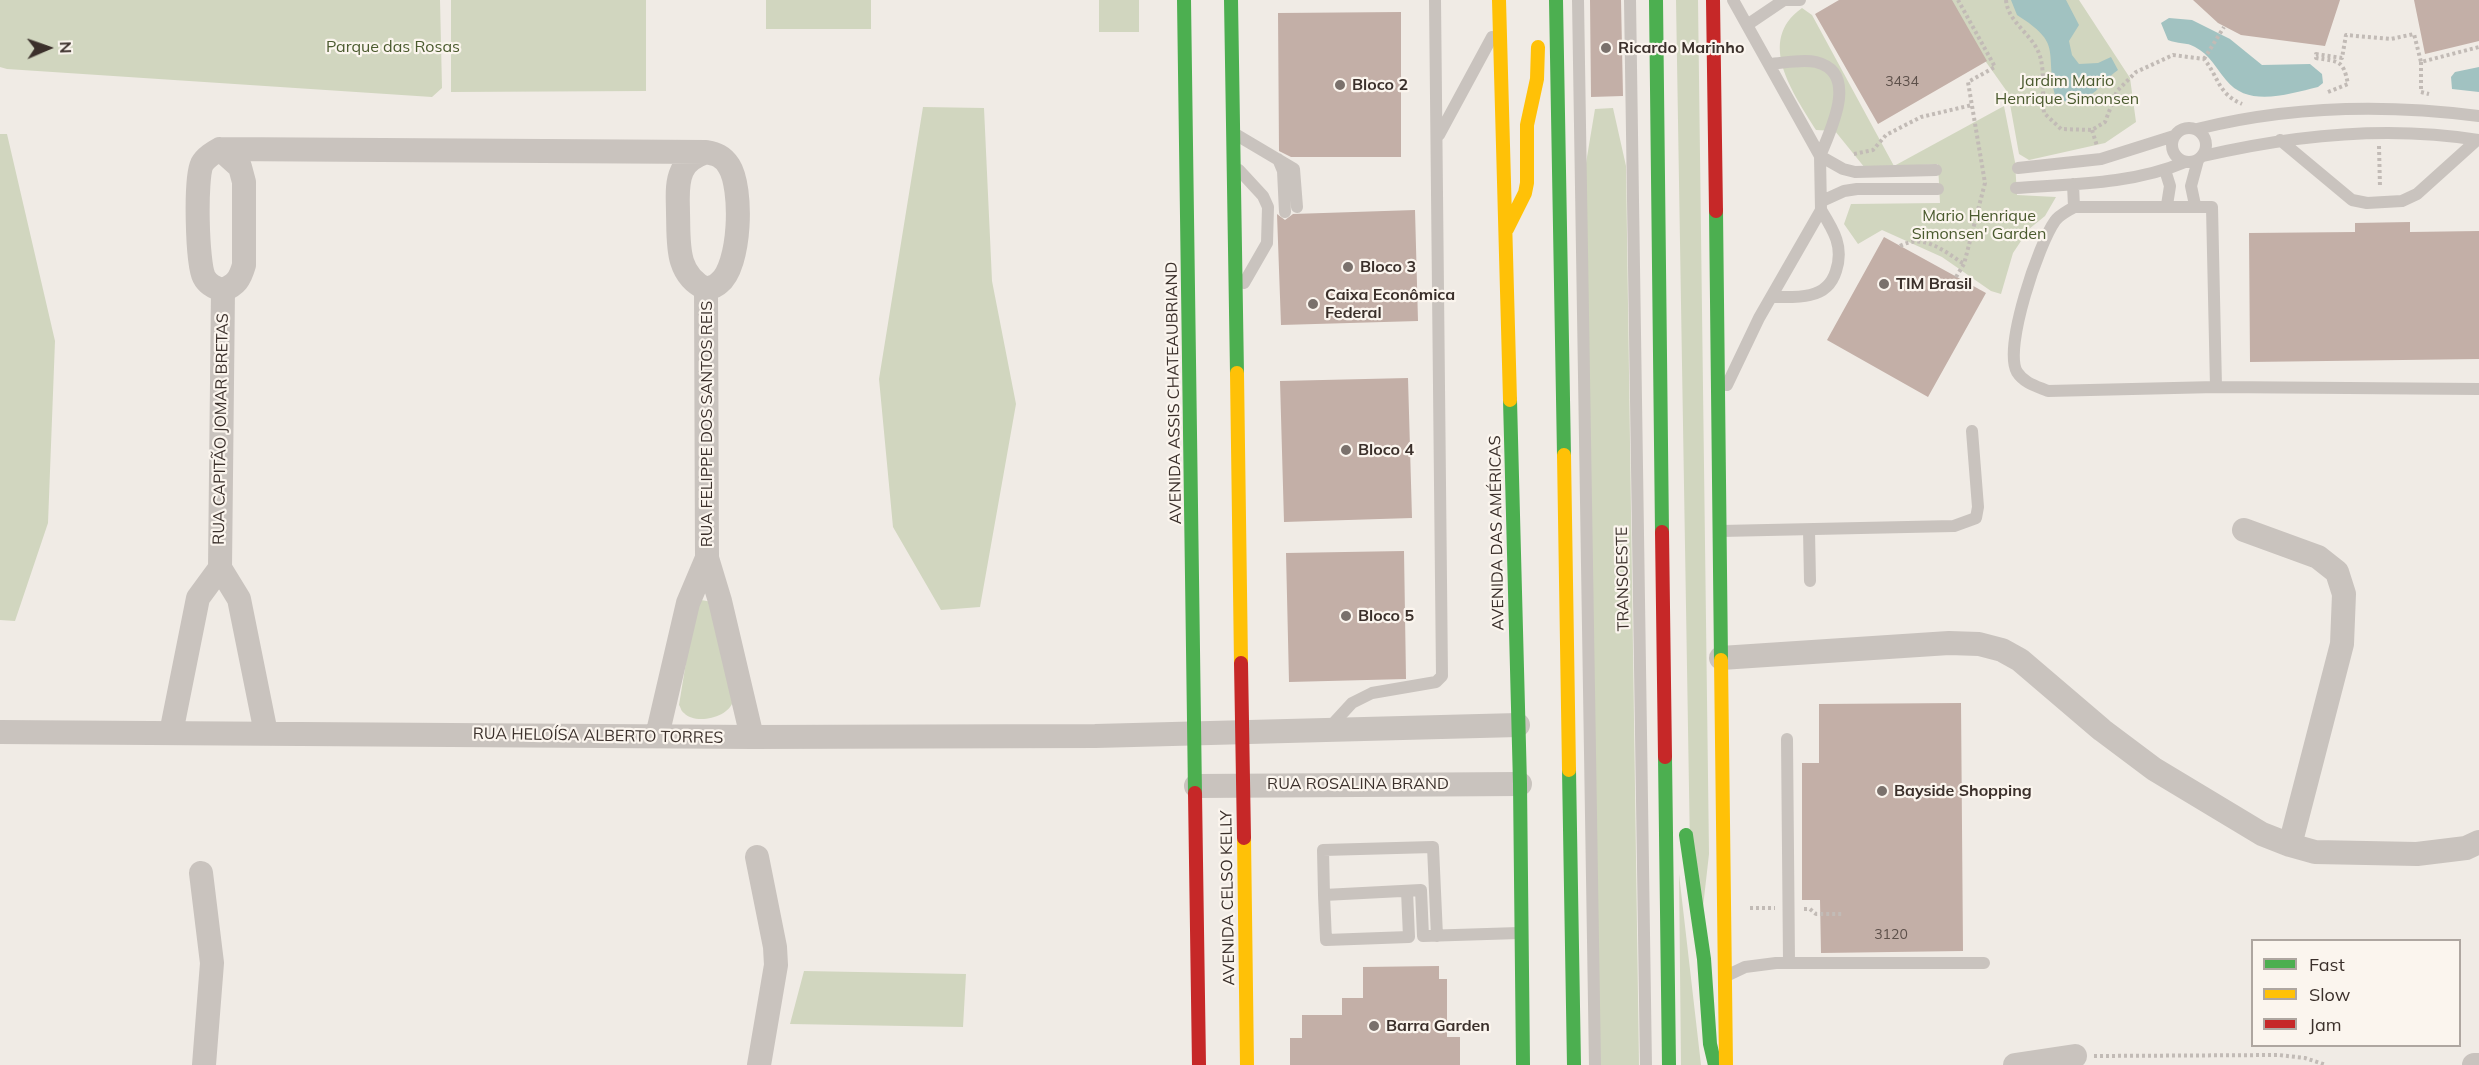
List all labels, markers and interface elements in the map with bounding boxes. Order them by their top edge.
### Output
north arrow [18,18,78,78]
park label: Parque das Rosas [326,37,460,57]
place label: Ricardo Marinho [1618,38,1744,58]
text: N [56,41,76,54]
marker: Ricardo Marinho [1599,41,1613,55]
park label: Jardim Mario Henrique Simonsen [1995,71,2139,109]
house number: 3434 [1885,74,1919,90]
place label: Bloco 2 [1352,75,1408,95]
marker: Bloco 2 [1333,78,1347,92]
park label: Mario Henrique Simonsen' Garden [1912,206,2046,244]
place label: Bloco 3 [1360,257,1416,277]
marker: Bloco 3 [1341,260,1355,274]
street label: AVENIDA ASSIS CHATEAUBRIAND [1162,261,1186,525]
place label: TIM Brasil [1896,274,1972,294]
marker: TIM Brasil [1877,277,1891,291]
place label: Caixa Econômica Federal [1325,285,1455,323]
marker: Caixa Econômica Federal [1306,297,1320,311]
street label: RUA FELIPPE DOS SANTOS REIS [697,301,717,547]
street label: RUA CAPITÃO JOMAR BRETAS [209,313,233,545]
street label: AVENIDA DAS AMÉRICAS [1486,435,1508,631]
place label: Bloco 4 [1358,440,1414,460]
marker: Bloco 4 [1339,443,1353,457]
street label: TRANSOESTE [1612,527,1634,631]
place label: Bloco 5 [1358,606,1414,626]
marker: Bloco 5 [1339,609,1353,623]
street label: RUA HELOÍSA ALBERTO TORRES [473,724,723,748]
street label: RUA ROSALINA BRAND [1267,774,1449,794]
place label: Bayside Shopping [1894,781,2032,801]
marker: Bayside Shopping [1875,784,1889,798]
street label: AVENIDA CELSO KELLY [1217,810,1239,986]
house number: 3120 [1874,927,1908,943]
legend [2251,939,2461,1047]
text: Fast [2309,953,2345,976]
text: Slow [2309,983,2350,1006]
text: Jam [2309,1013,2342,1036]
place label: Barra Garden [1386,1016,1490,1036]
marker: Barra Garden [1367,1019,1381,1033]

